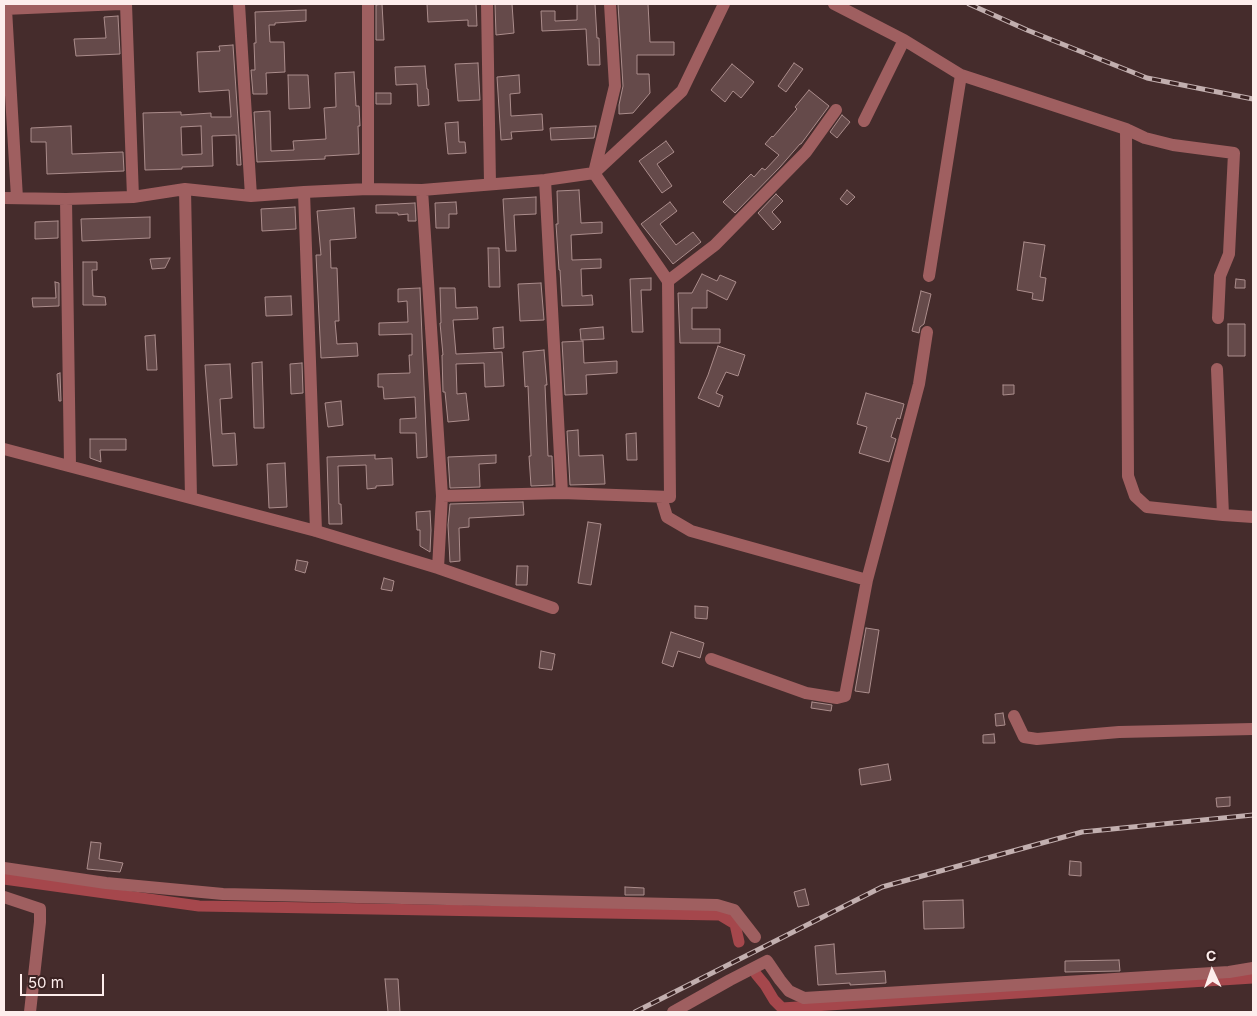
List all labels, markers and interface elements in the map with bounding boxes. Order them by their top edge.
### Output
north arrow [1187,946,1237,996]
text: С [1206,947,1217,964]
scale bar [22,964,106,996]
text: 50 m [28,973,64,992]

